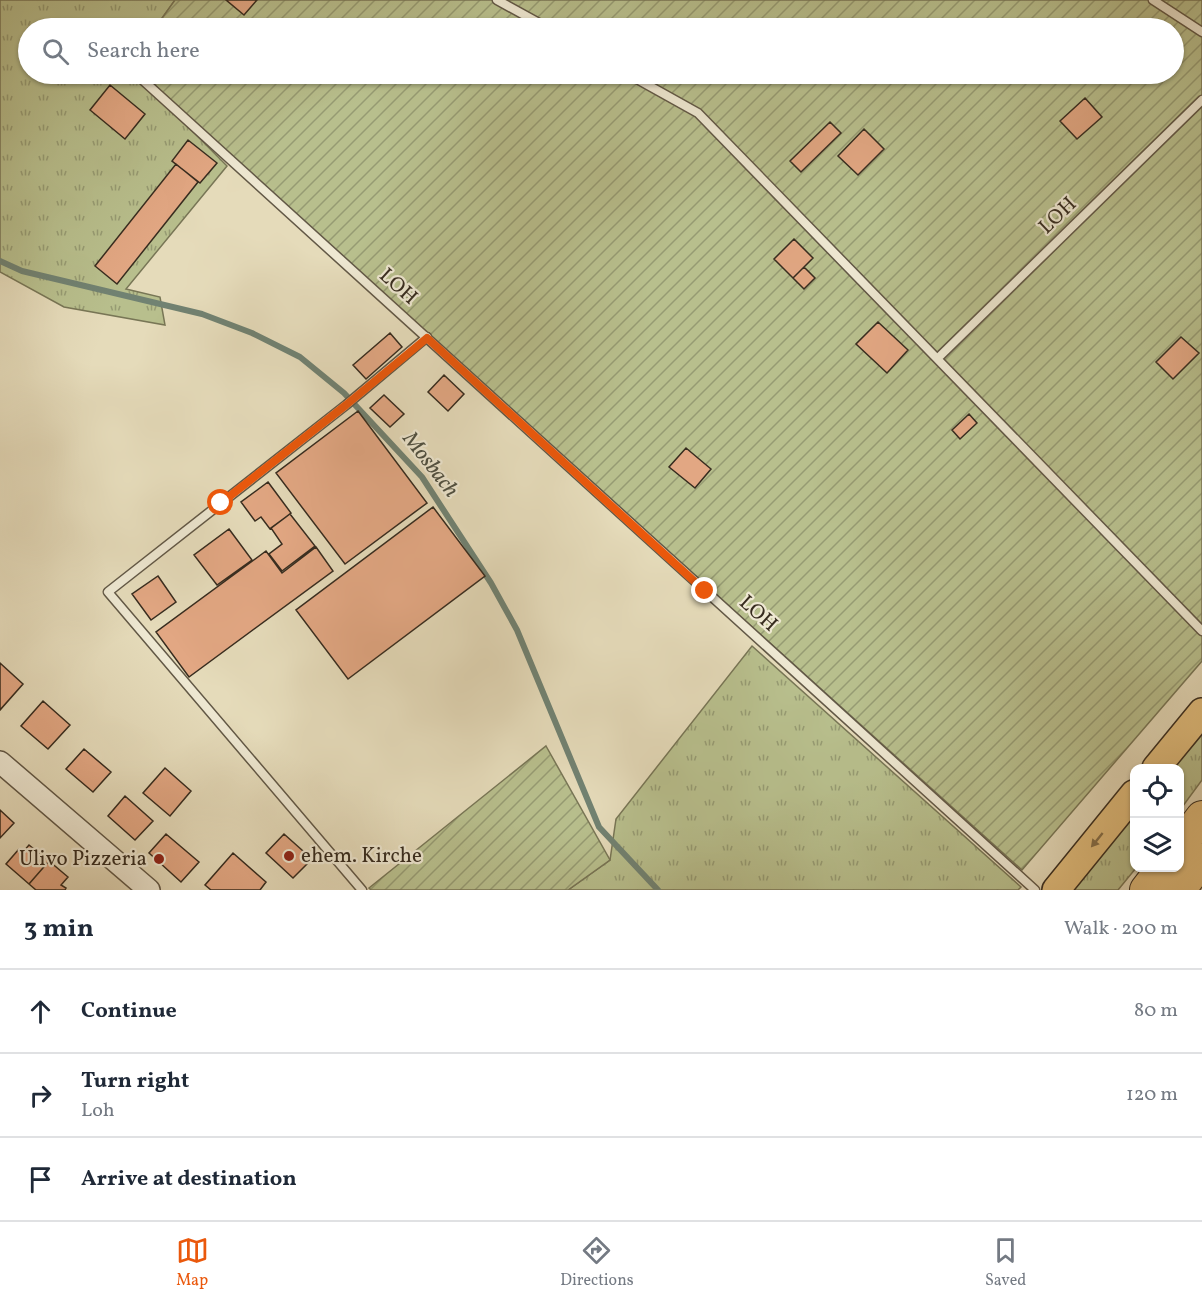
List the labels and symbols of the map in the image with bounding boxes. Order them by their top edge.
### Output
street label: LOH [1032,191,1084,241]
street label: LOH [372,262,424,312]
water label: Mosbach [394,425,466,505]
route start [207,489,233,515]
route end [691,577,717,603]
street label: LOH [732,589,784,639]
one-way arrow [1091,832,1104,848]
place label: ehem. Kirche [301,842,422,871]
place label: Ulivo Pizzeria [19,845,147,874]
marker: ehem. Kirche [282,849,296,863]
marker: Ulivo Pizzeria [152,852,166,866]

